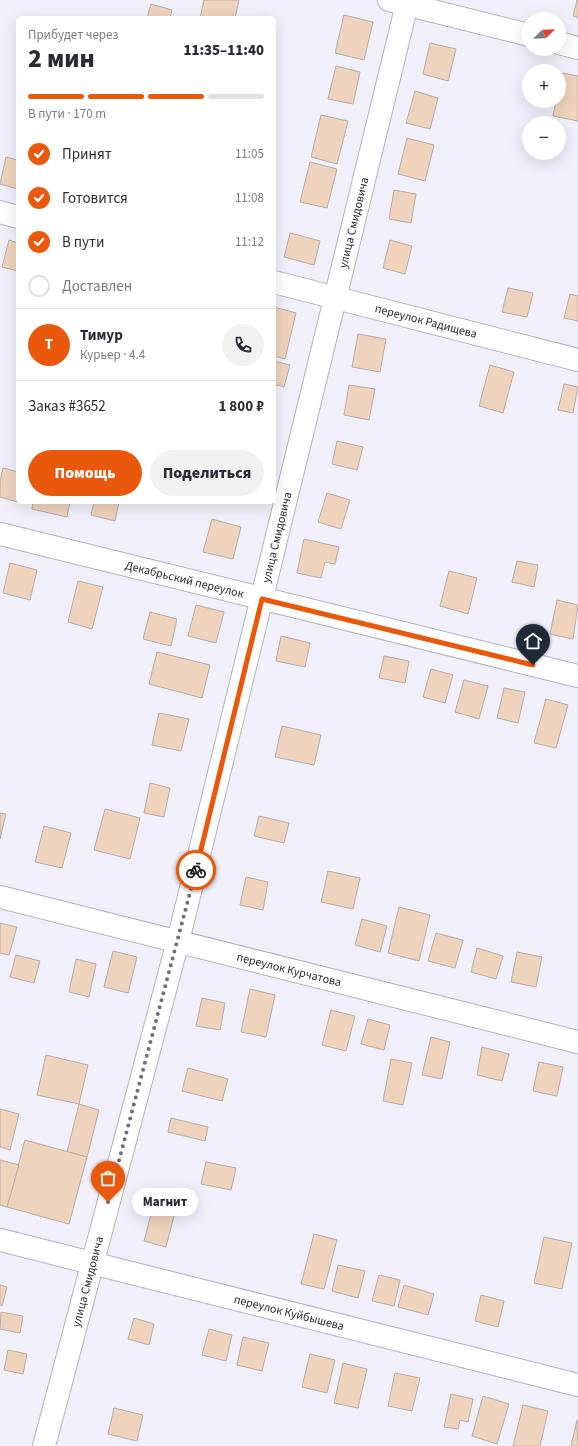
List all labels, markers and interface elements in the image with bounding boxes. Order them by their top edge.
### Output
north arrow [522,12,566,56]
map controls [522,12,566,160]
text: Прибудет через [28,26,118,44]
text: 2 мин [28,40,95,77]
text: 11:35–11:40 [183,40,264,61]
button: + [522,64,566,108]
text: В пути · 170 m [28,105,106,123]
button: − [522,116,566,160]
icon: check [28,143,50,165]
text: Принят [62,144,112,165]
text: 11:05 [235,145,264,163]
street label: улица Смидовича [334,175,373,270]
icon: check [28,187,50,209]
text: Готовится [62,188,128,209]
text: 11:08 [235,189,264,207]
icon: check [28,231,50,253]
text: В пути [62,232,105,253]
text: 11:12 [235,233,264,251]
text: Доставлен [62,276,132,297]
street label: переулок Радищева [373,300,479,342]
button: phone [222,324,264,366]
text: Тимур [80,325,123,346]
text: Т [45,334,53,355]
text: Курьер · 4.4 [80,346,145,364]
text: Заказ #3652 [28,396,106,417]
text: 1 800 ₽ [218,396,264,417]
button: Помощь [28,450,142,496]
button: Поделиться [150,450,264,496]
street label: улица Смидовича [257,490,296,585]
street label: Декабрьский переулок [123,557,246,602]
pin [516,624,550,665]
icon: home [522,630,544,652]
courier [176,850,216,890]
icon: bike [185,859,207,881]
street label: переулок Курчатова [235,948,343,991]
pin [91,1161,125,1202]
icon: bag [97,1167,119,1189]
callout: Магнит [132,1188,198,1216]
text: Магнит [143,1193,187,1211]
street label: улица Смидовича [67,1234,108,1329]
street label: переулок Куйбышева [232,1291,346,1334]

